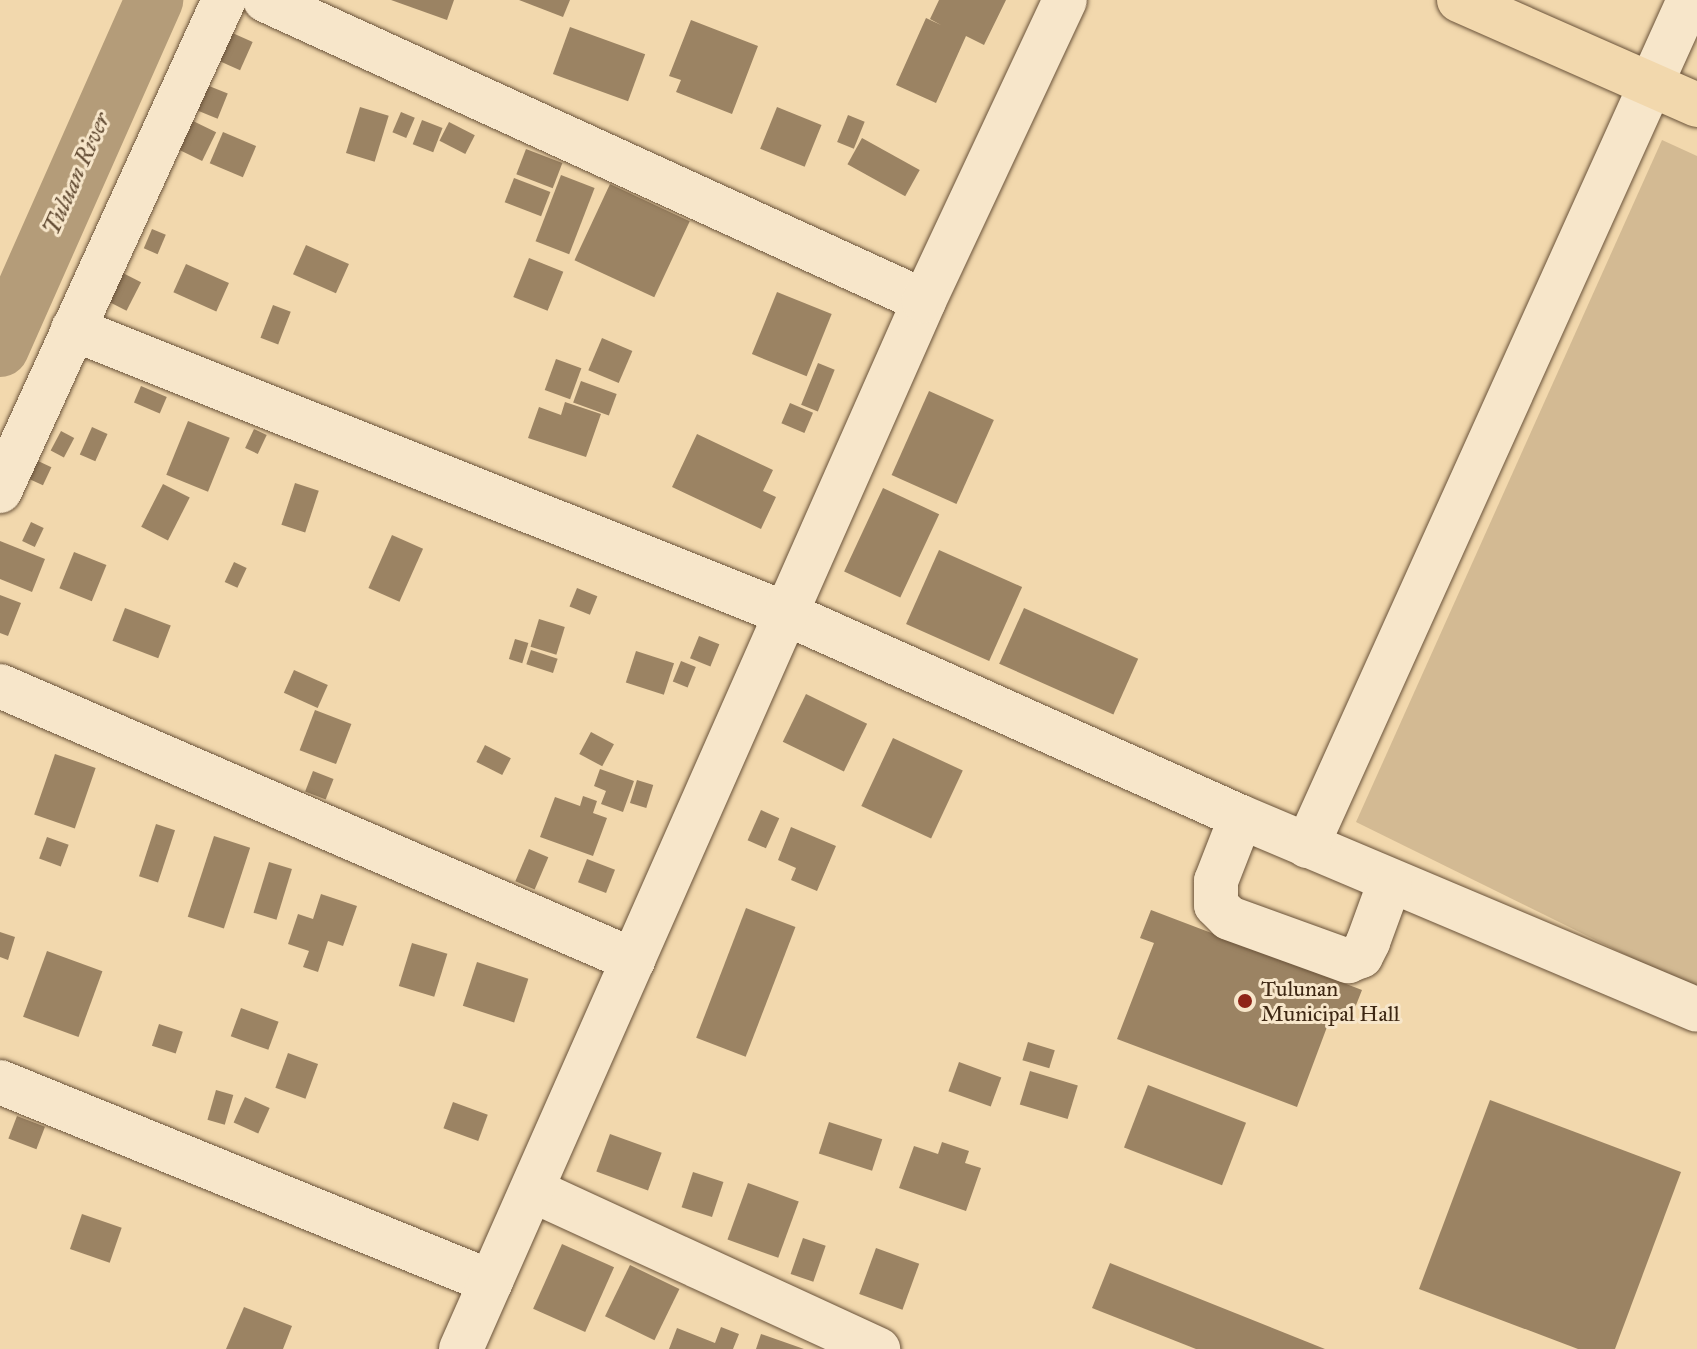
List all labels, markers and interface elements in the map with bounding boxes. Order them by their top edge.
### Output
water label: Tuluan River [37,108,117,240]
place label: Tulunan Municipal Hall [1261,975,1400,1026]
marker: Tulunan Municipal Hall [1236,992,1254,1010]

